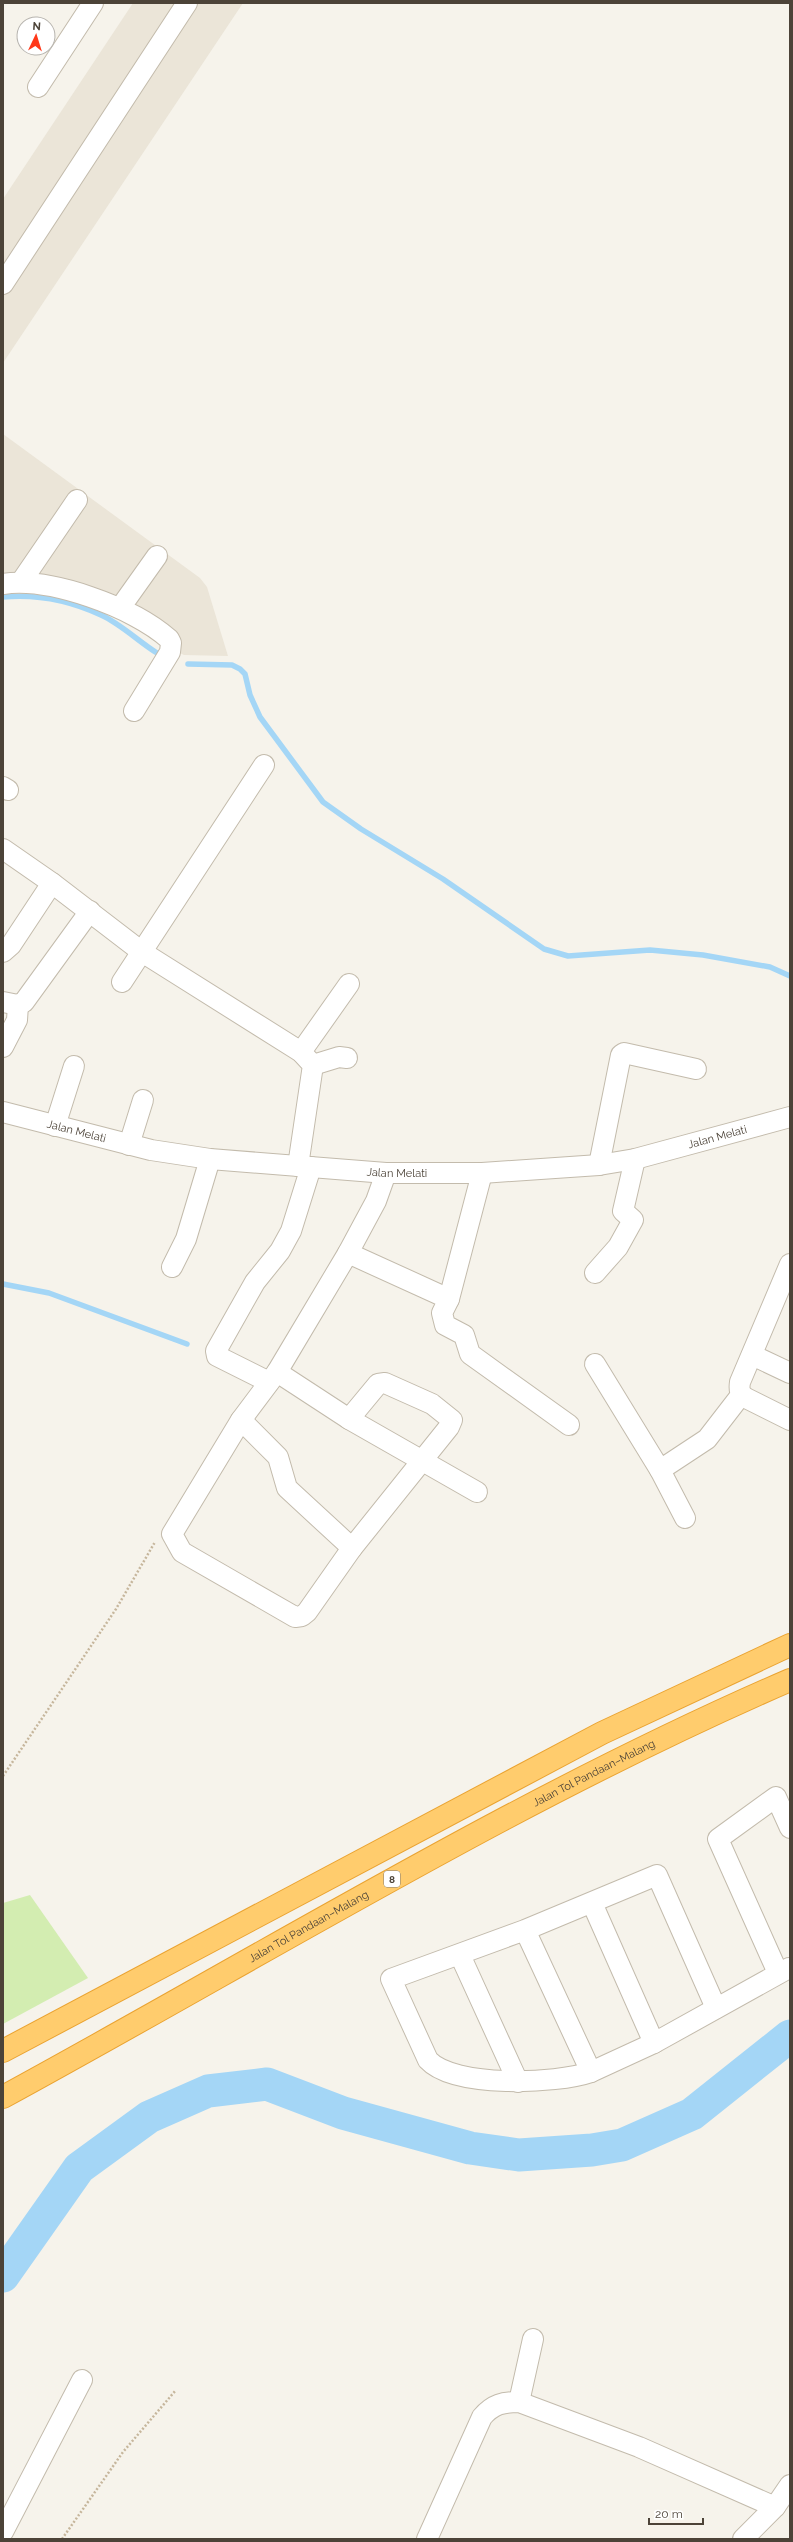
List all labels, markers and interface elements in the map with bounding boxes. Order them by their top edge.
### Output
north arrow [16,16,56,56]
text: N [32,20,41,33]
street label: Jalan Melati [46,1118,107,1145]
street label: Jalan Melati [686,1123,748,1151]
street label: Jalan Melati [366,1165,427,1180]
street label: Jalan Tol Pandaan–Malang [531,1737,657,1810]
road number: 8 [384,1871,400,1887]
street label: Jalan Tol Pandaan–Malang [247,1888,371,1965]
scale bar [649,2500,703,2526]
text: 20 m [655,2507,683,2521]

